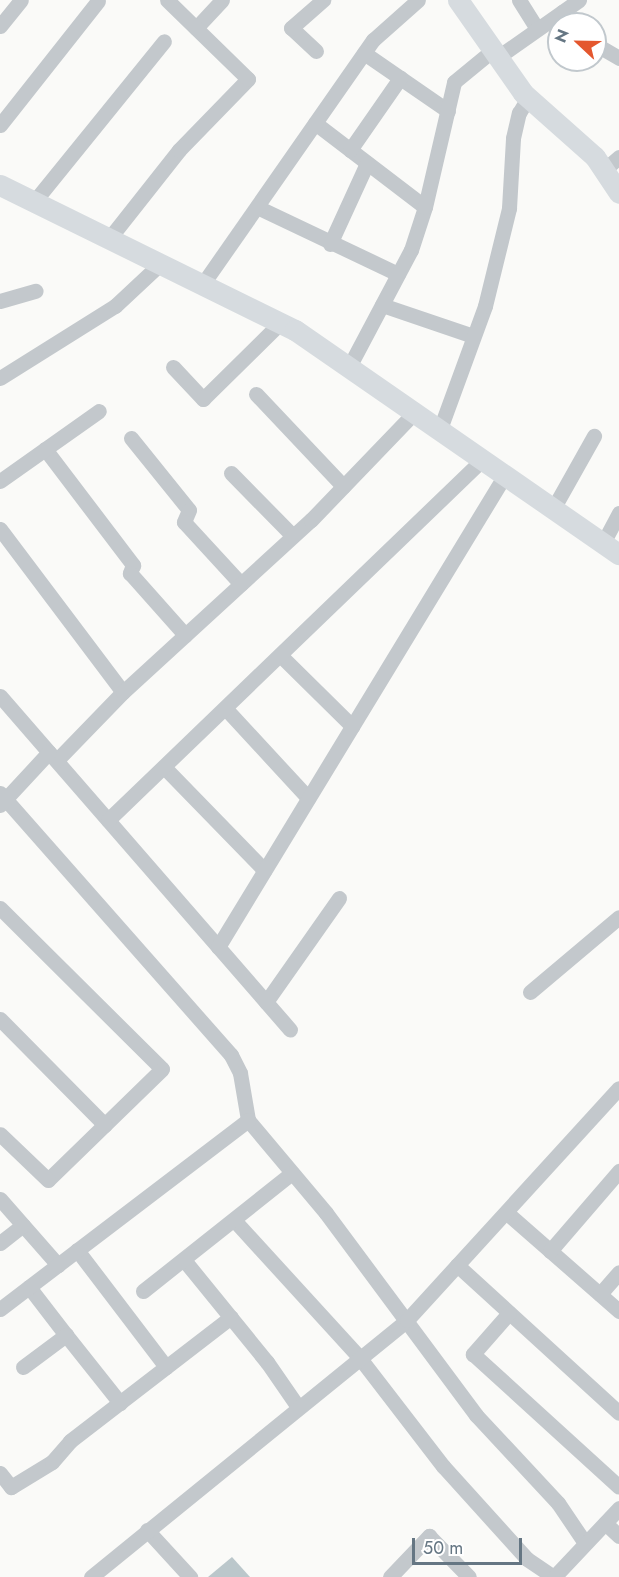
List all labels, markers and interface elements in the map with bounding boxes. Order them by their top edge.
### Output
north arrow [547,12,607,72]
text: N [549,26,575,46]
scale bar [415,1526,524,1564]
text: 50 m [423,1535,463,1561]

